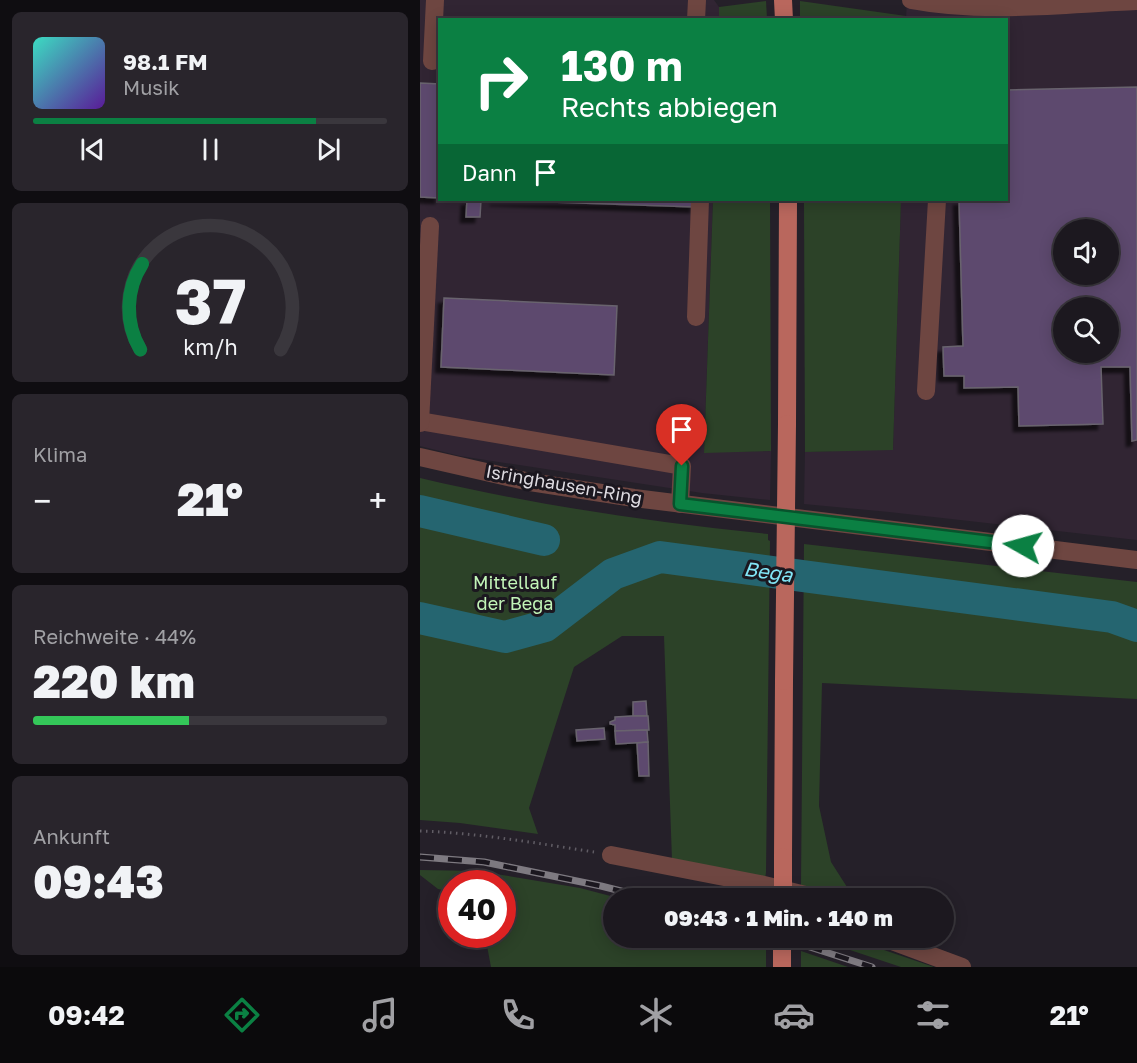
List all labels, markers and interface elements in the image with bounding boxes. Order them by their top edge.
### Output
text: 130 m [561,40,683,90]
icon: right [462,42,540,120]
text: 98.1 FM [123,48,208,75]
text: Musik [123,75,180,99]
text: Rechts abbiegen [561,91,778,123]
icon: previous [76,133,109,166]
icon: pause [194,133,227,166]
icon: next [312,133,345,166]
icon: arrive [529,156,562,189]
text: Dann [462,159,517,186]
map controls [1053,219,1119,363]
button: sound [1053,219,1119,285]
text: 37 [174,263,246,338]
button: search [1053,297,1119,363]
text: km/h [183,334,237,360]
pin [656,404,707,466]
icon: arrive [665,413,698,446]
text: Klima [33,442,87,466]
street label: Isringhausen-Ring [484,459,644,509]
text: 21° [177,472,243,526]
text: − [33,481,51,520]
text: + [369,481,387,520]
position arrow [991,514,1055,578]
water label: Bega [742,556,795,587]
park label: Mittellauf der Bega [473,571,557,614]
text: Reichweite · 44% [33,624,196,648]
text: 220 km [33,654,195,708]
text: Ankunft [33,824,110,848]
text: 09:43 [33,854,164,908]
speed limit sign: 40 [438,870,516,948]
text: 09:43 · 1 Min. · 140 m [664,904,893,931]
icon: directions [221,994,263,1036]
icon: music [359,994,401,1036]
icon: phone [497,994,539,1036]
icon: climate [635,994,677,1036]
icon: car [773,994,815,1036]
icon: filters [912,994,954,1036]
text: 09:42 [48,999,125,1031]
text: 21° [1050,999,1089,1031]

